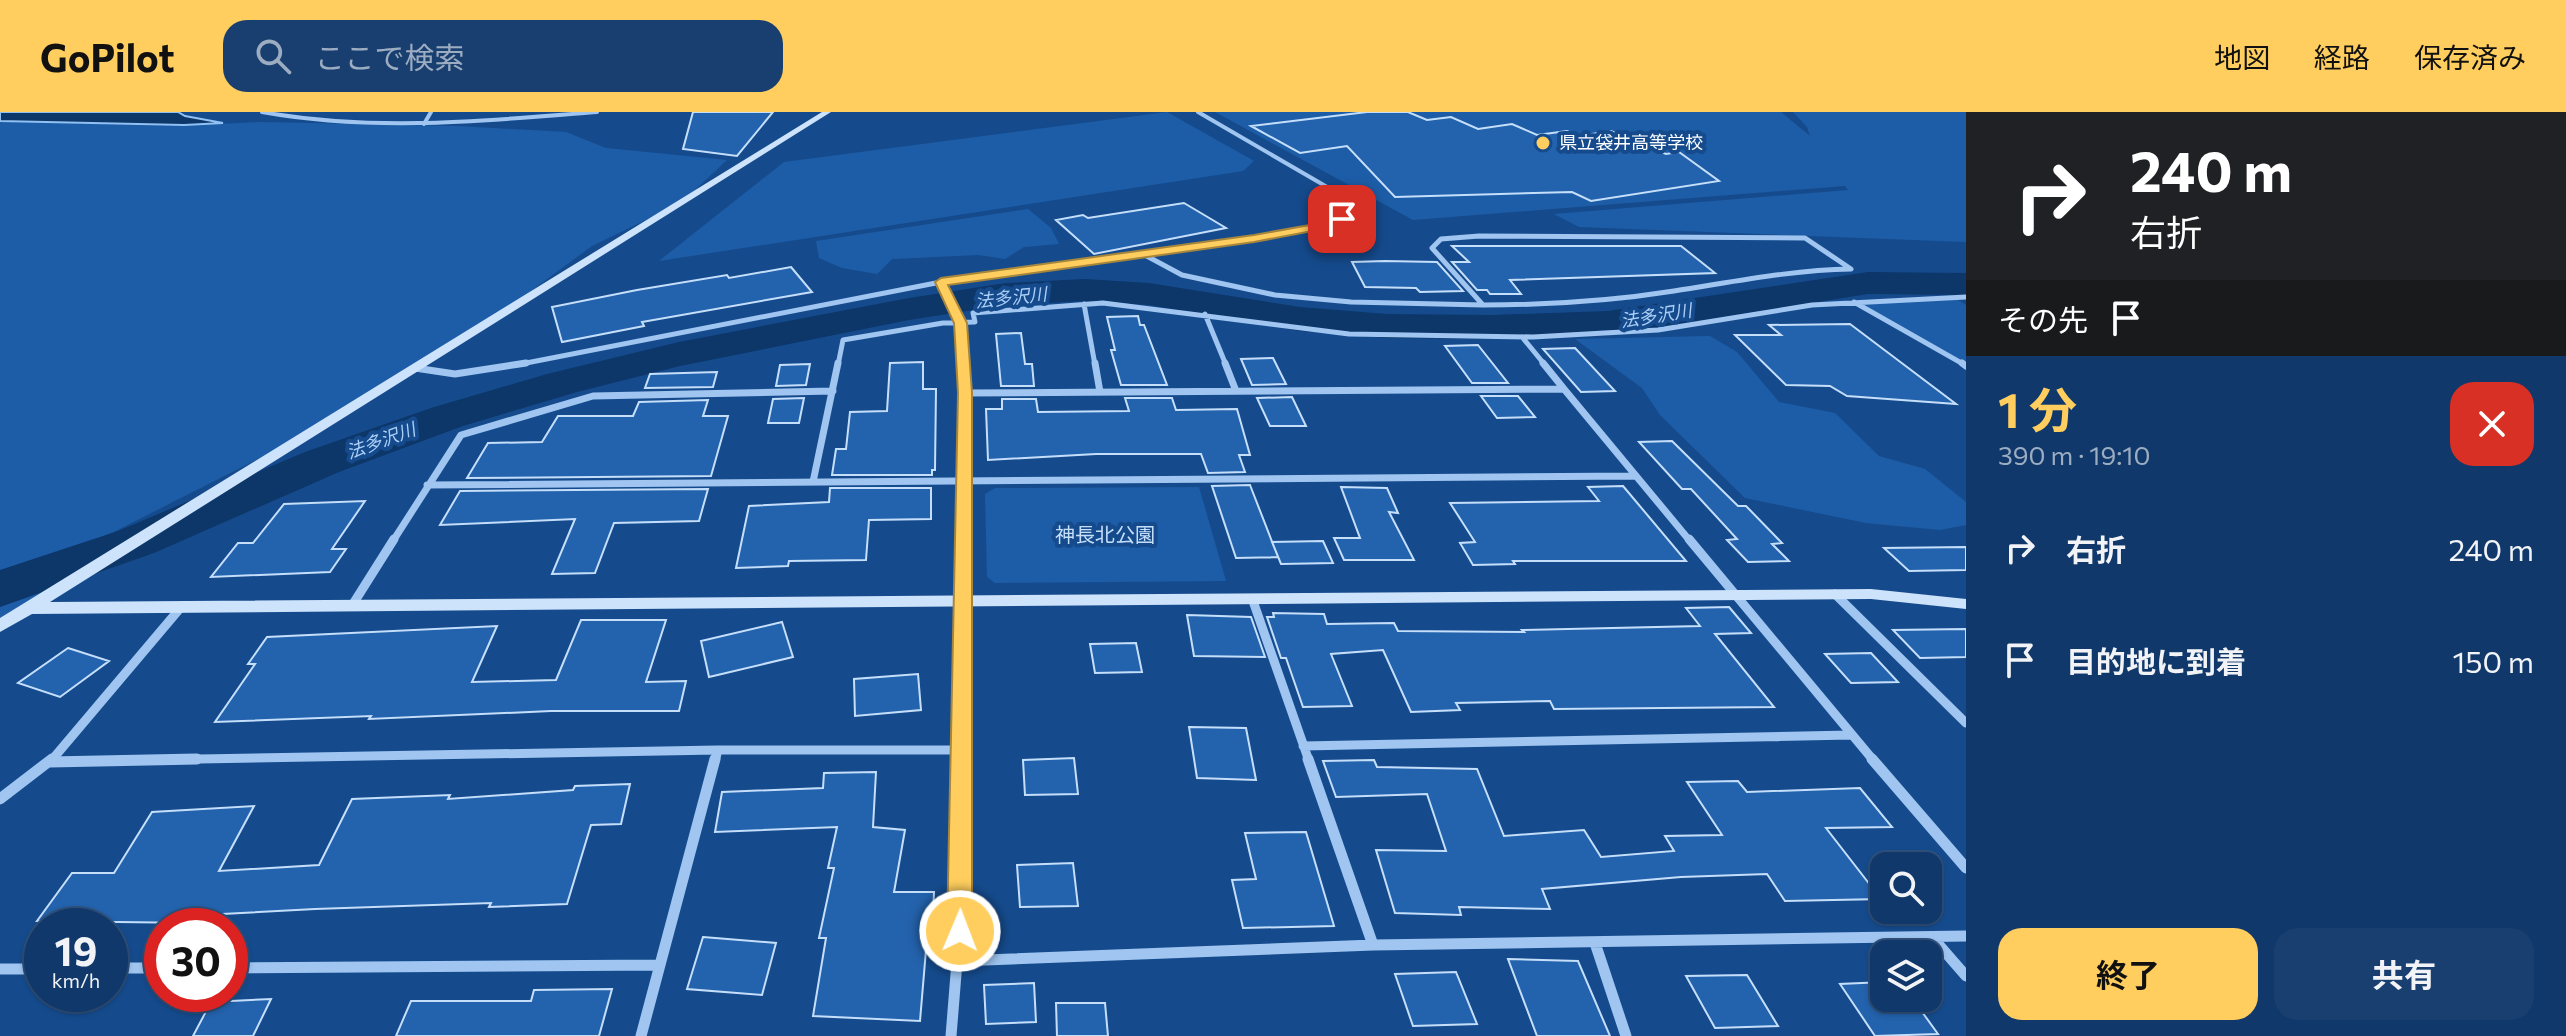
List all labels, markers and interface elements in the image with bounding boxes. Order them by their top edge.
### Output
search box [223,20,783,92]
text: GoPilot [40,33,175,80]
icon: search [251,34,295,78]
text: ここで検索 [315,38,465,75]
text: 地図 [2214,40,2270,74]
text: 経路 [2314,40,2370,74]
text: 保存済み [2414,40,2526,74]
place label: 県立袋井高等学校 [1559,131,1703,153]
marker: 県立袋井高等学校 [1534,134,1552,152]
text: 240 m [2130,135,2292,204]
icon: right [1998,144,2102,248]
pin [1308,185,1376,253]
icon: arrive [1320,197,1364,241]
text: 右折 [2130,209,2202,253]
water label: 法多沢川 [974,282,1050,312]
icon: arrive [2104,296,2148,340]
water label: 法多沢川 [1619,298,1695,332]
text: その先 [1998,300,2088,337]
text: 1 分 [1998,379,2077,438]
button: close [2450,382,2534,466]
water label: 法多沢川 [343,417,420,463]
text: 390 m · 19:10 [1998,439,2150,470]
park label: 神長北公園 [1055,522,1155,546]
icon: right [1998,526,2042,570]
text: 右折 [2066,530,2126,567]
text: 240 m [2448,530,2534,567]
icon: arrive [1998,638,2042,682]
text: 目的地に到着 [2066,642,2246,679]
text: 150 m [2452,642,2534,679]
map controls [1870,852,1942,1012]
button: search [1870,852,1942,924]
position arrow [918,889,1002,973]
speed limit sign: 30 [144,908,248,1012]
text: 19 [55,925,97,974]
button: 終了 [1998,928,2258,1020]
button: 共有 [2274,928,2534,1020]
button: layers [1870,940,1942,1012]
text: km/h [52,968,100,992]

